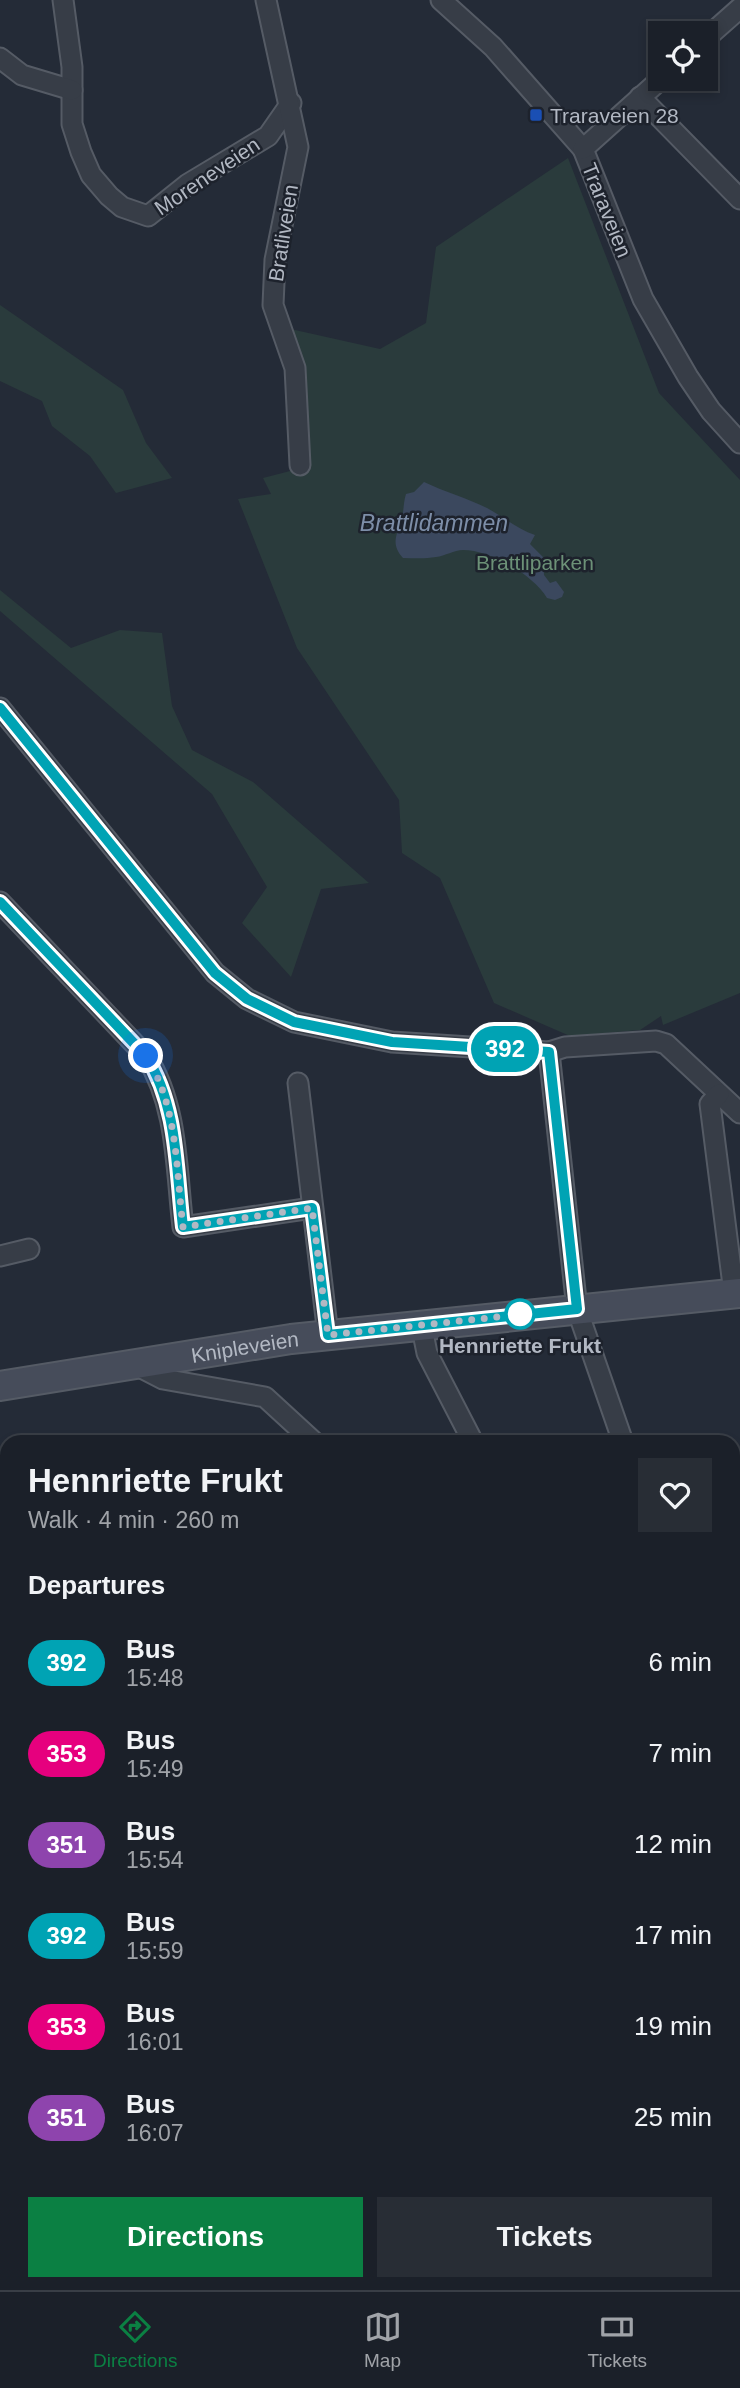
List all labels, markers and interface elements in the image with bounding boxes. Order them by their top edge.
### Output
map controls [648,21,718,91]
button: locate [648,21,718,91]
place label: Traraveien 28 [550,104,679,127]
marker: Traraveien 28 [528,107,544,123]
street label: Moreneveien [150,133,264,219]
street label: Traraveien [578,160,636,260]
street label: Bratliveien [264,183,302,283]
water label: Brattlidammen [360,510,508,536]
park label: Brattliparken [476,551,594,574]
line badge: 392 [465,1026,545,1072]
text: 392 [485,1035,525,1062]
your location [128,1038,163,1073]
marker: Hennriette Frukt [505,1299,535,1329]
street label: Knipleveien [189,1327,300,1366]
place label: Hennriette Frukt [439,1334,601,1357]
button: heart [638,1458,712,1532]
text: Hennriette Frukt [28,1462,283,1499]
text: Walk · 4 min · 260 m [28,1507,239,1533]
text: Departures [28,1570,165,1600]
text: Bus [126,1634,175,1664]
text: 6 min [648,1647,712,1677]
text: 392 [46,1649,87,1676]
text: 15:48 [126,1665,184,1691]
text: Bus [126,1725,175,1755]
text: 7 min [648,1738,712,1768]
text: 353 [46,1740,87,1767]
text: 15:49 [126,1756,184,1782]
text: Bus [126,1816,175,1846]
text: 12 min [634,1829,712,1859]
text: 351 [46,1831,87,1858]
text: 15:54 [126,1847,184,1873]
text: Bus [126,1907,175,1937]
text: 17 min [634,1920,712,1950]
text: 392 [46,1922,87,1949]
text: 15:59 [126,1938,184,1964]
text: Bus [126,1998,175,2028]
text: 19 min [634,2011,712,2041]
text: 353 [46,2013,87,2040]
text: 16:01 [126,2029,184,2055]
text: Bus [126,2089,175,2119]
text: 25 min [634,2102,712,2132]
text: 351 [46,2104,87,2131]
text: 16:07 [126,2120,184,2146]
button: Directions [28,2197,363,2277]
button: Tickets [377,2197,712,2277]
tab: Directions [93,2308,177,2372]
tab: Map [364,2308,402,2372]
tab: Tickets [588,2308,647,2372]

